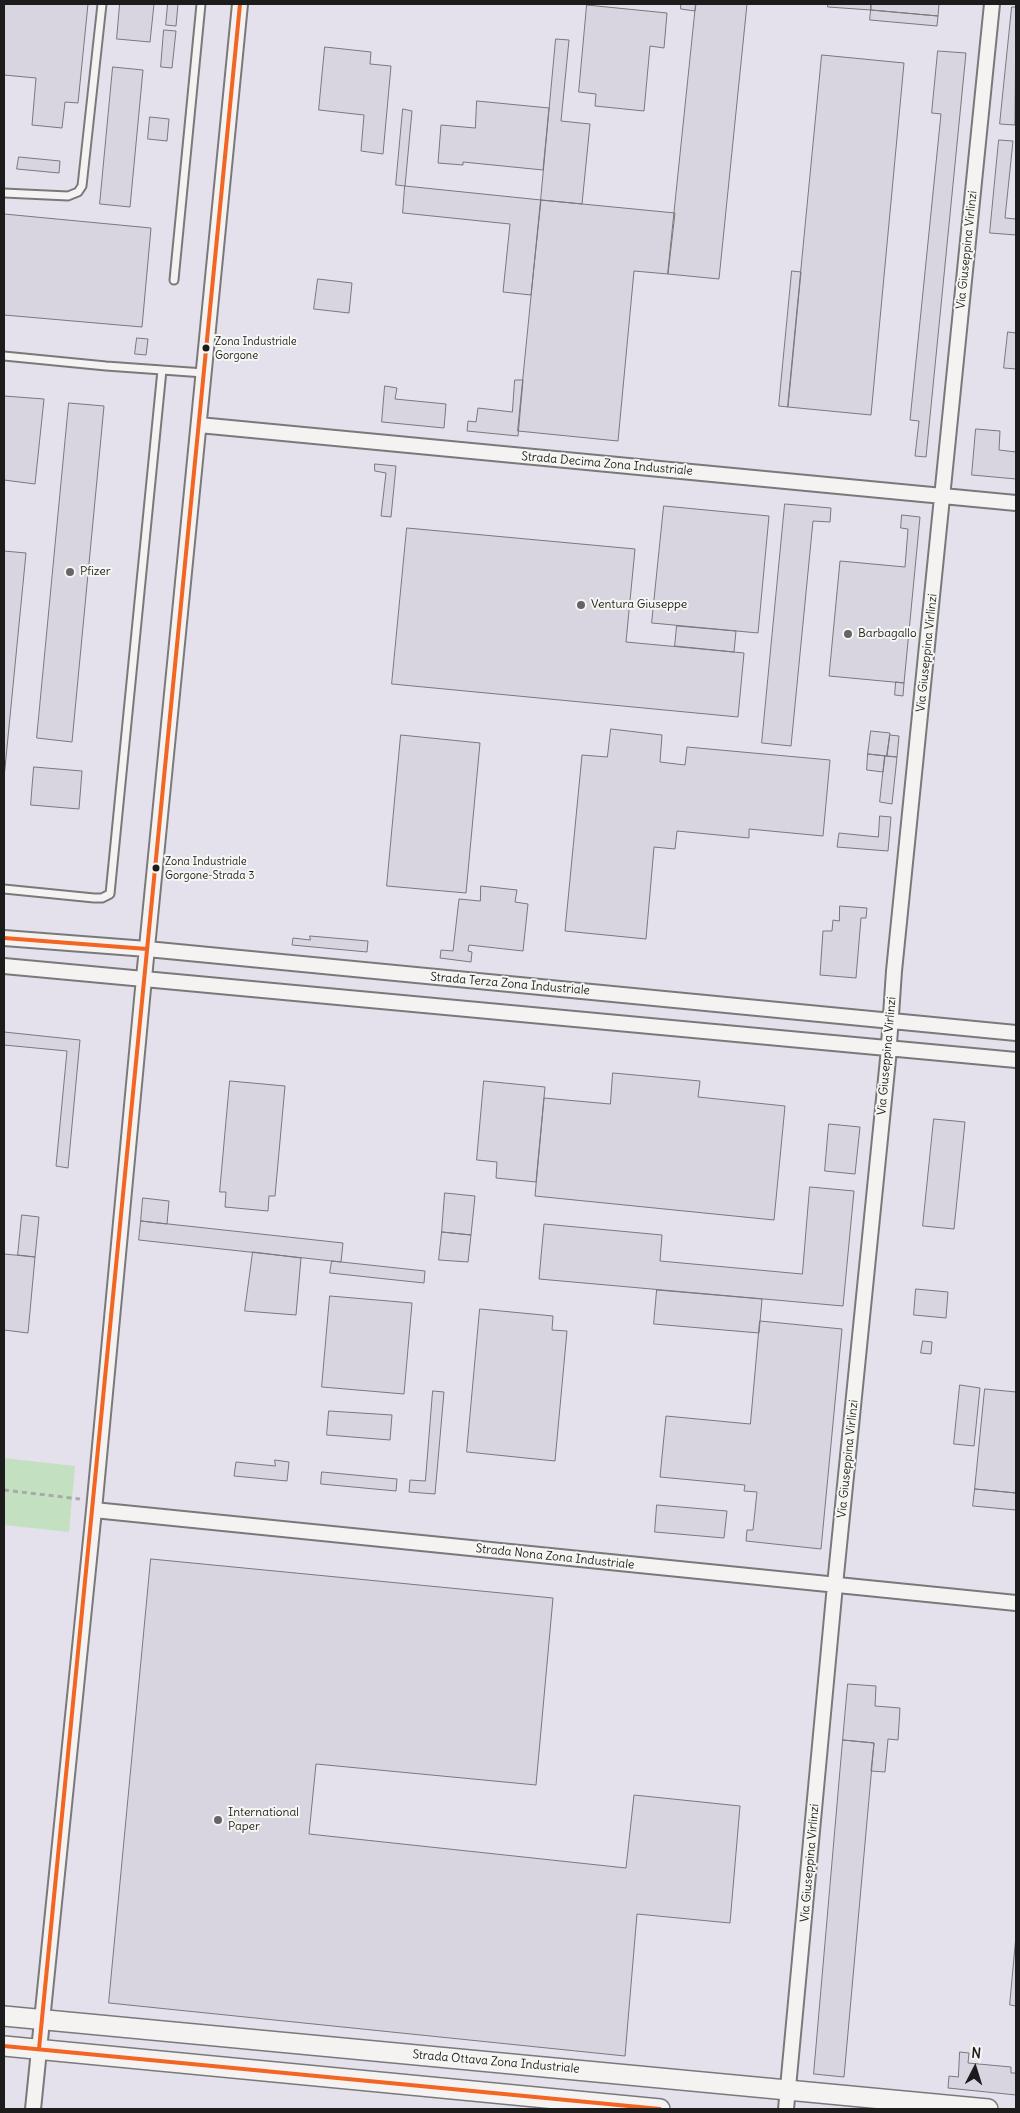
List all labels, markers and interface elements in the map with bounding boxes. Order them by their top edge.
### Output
street label: Via Giuseppina Virlinzi [954,190,980,310]
place label: Zona Industriale Gorgone [215,335,297,361]
marker: Zona Industriale Gorgone [201,343,211,353]
street label: Strada Decima Zona Industriale [521,449,693,479]
place label: Pfizer [80,565,111,579]
marker: Pfizer [64,566,76,578]
street label: Via Giuseppina Virlinzi [914,593,940,713]
place label: Ventura Giuseppe [591,598,687,612]
marker: Ventura Giuseppe [575,599,587,611]
place label: Barbagallo [858,627,917,641]
marker: Barbagallo [842,628,854,640]
place label: Zona Industriale Gorgone-Strada 3 [165,855,254,881]
marker: Zona Industriale Gorgone-Strada 3 [151,863,161,873]
street label: Strada Terza Zona Industriale [430,970,590,998]
street label: Via Giuseppina Virlinzi [875,996,899,1116]
street label: Via Giuseppina Virlinzi [835,1399,861,1519]
street label: Strada Nona Zona Industriale [475,1541,635,1573]
street label: Via Giuseppina Virlinzi [798,1803,822,1923]
place label: International Paper [228,1806,299,1834]
marker: International Paper [212,1814,224,1826]
north arrow [950,2043,1000,2093]
text: N [971,2044,982,2062]
street label: Strada Ottava Zona Industriale [412,2048,580,2076]

